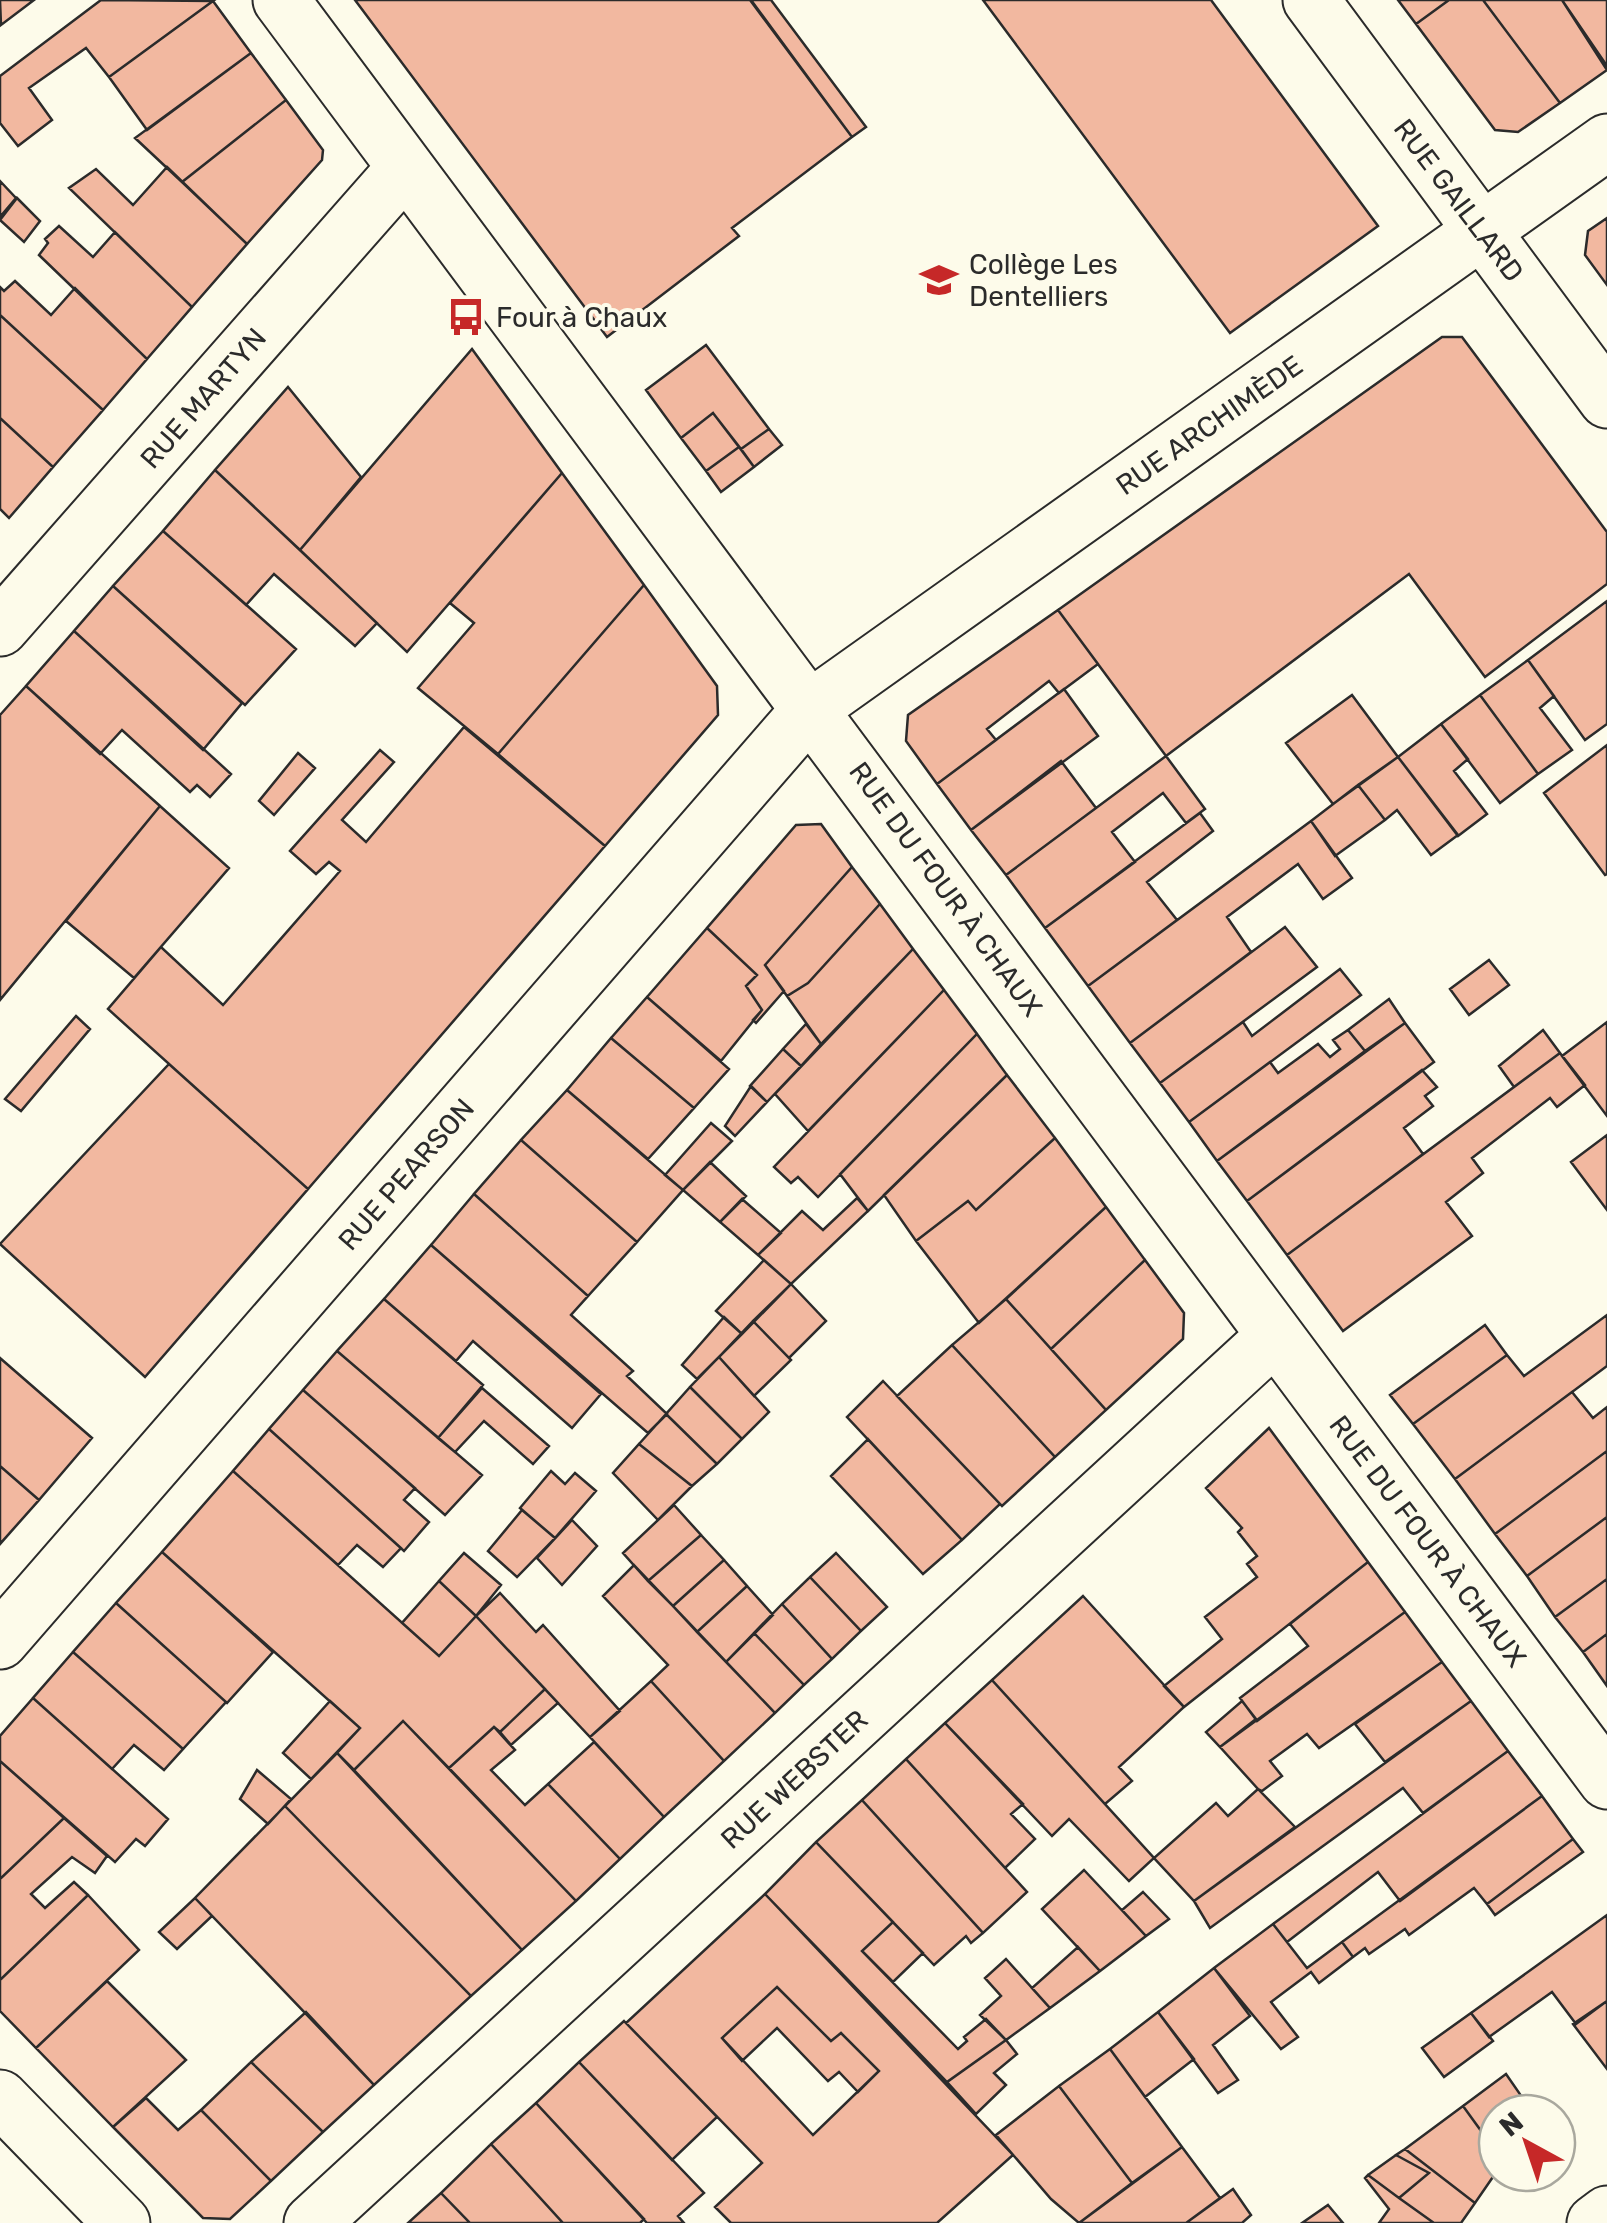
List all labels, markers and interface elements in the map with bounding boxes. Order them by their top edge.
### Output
street label: RUE GAILLARD [1387,113,1530,288]
place label: Collège Les Dentelliers [969,248,1118,313]
school or university icon: Collège Les Dentelliers [918,259,960,301]
bus stop icon: Four à Chaux [445,296,487,338]
place label: Four à Chaux [496,301,667,334]
street label: RUE MARTYN [134,322,273,475]
street label: RUE ARCHIMÈDE [1110,349,1309,502]
street label: RUE DU FOUR À CHAUX [842,756,1049,1023]
street label: RUE PEARSON [332,1092,481,1257]
street label: RUE DU FOUR À CHAUX [1322,1409,1533,1674]
street label: RUE WEBSTER [714,1703,874,1856]
north arrow [1477,2093,1577,2193]
text: N [1493,2105,1530,2143]

